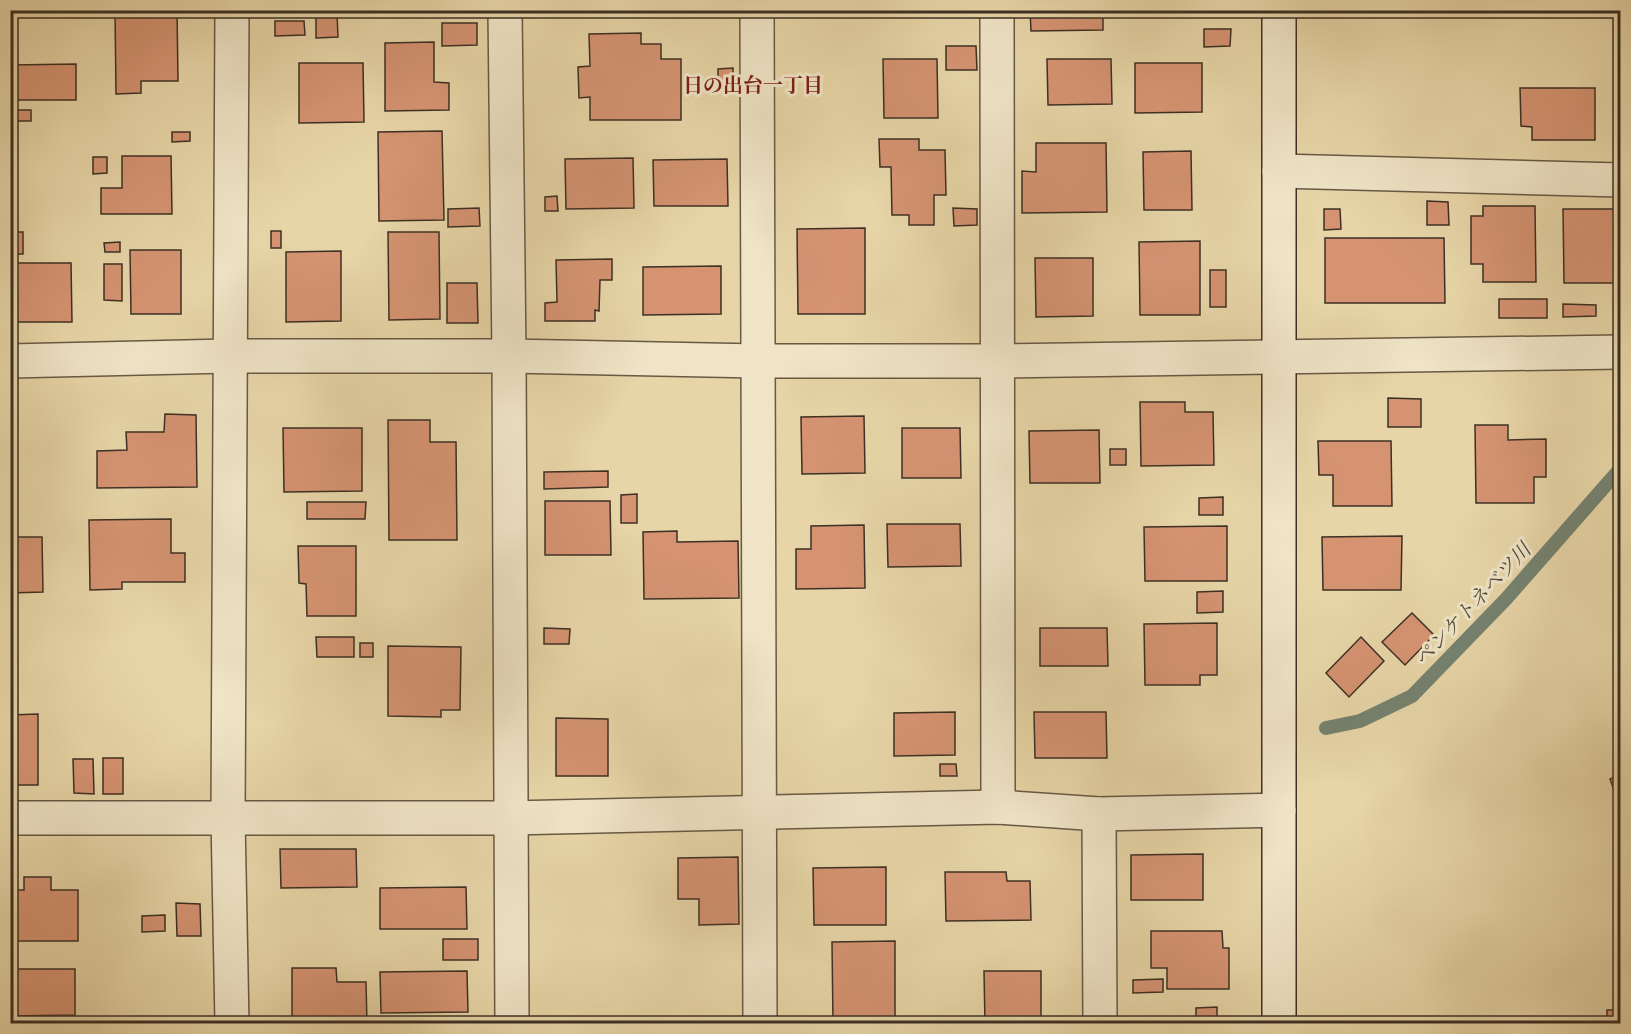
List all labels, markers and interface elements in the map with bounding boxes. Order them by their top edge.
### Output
district label: 日の出台一丁目 [683,70,823,99]
water label: ペンケトネベツ川 [1407,534,1538,672]

